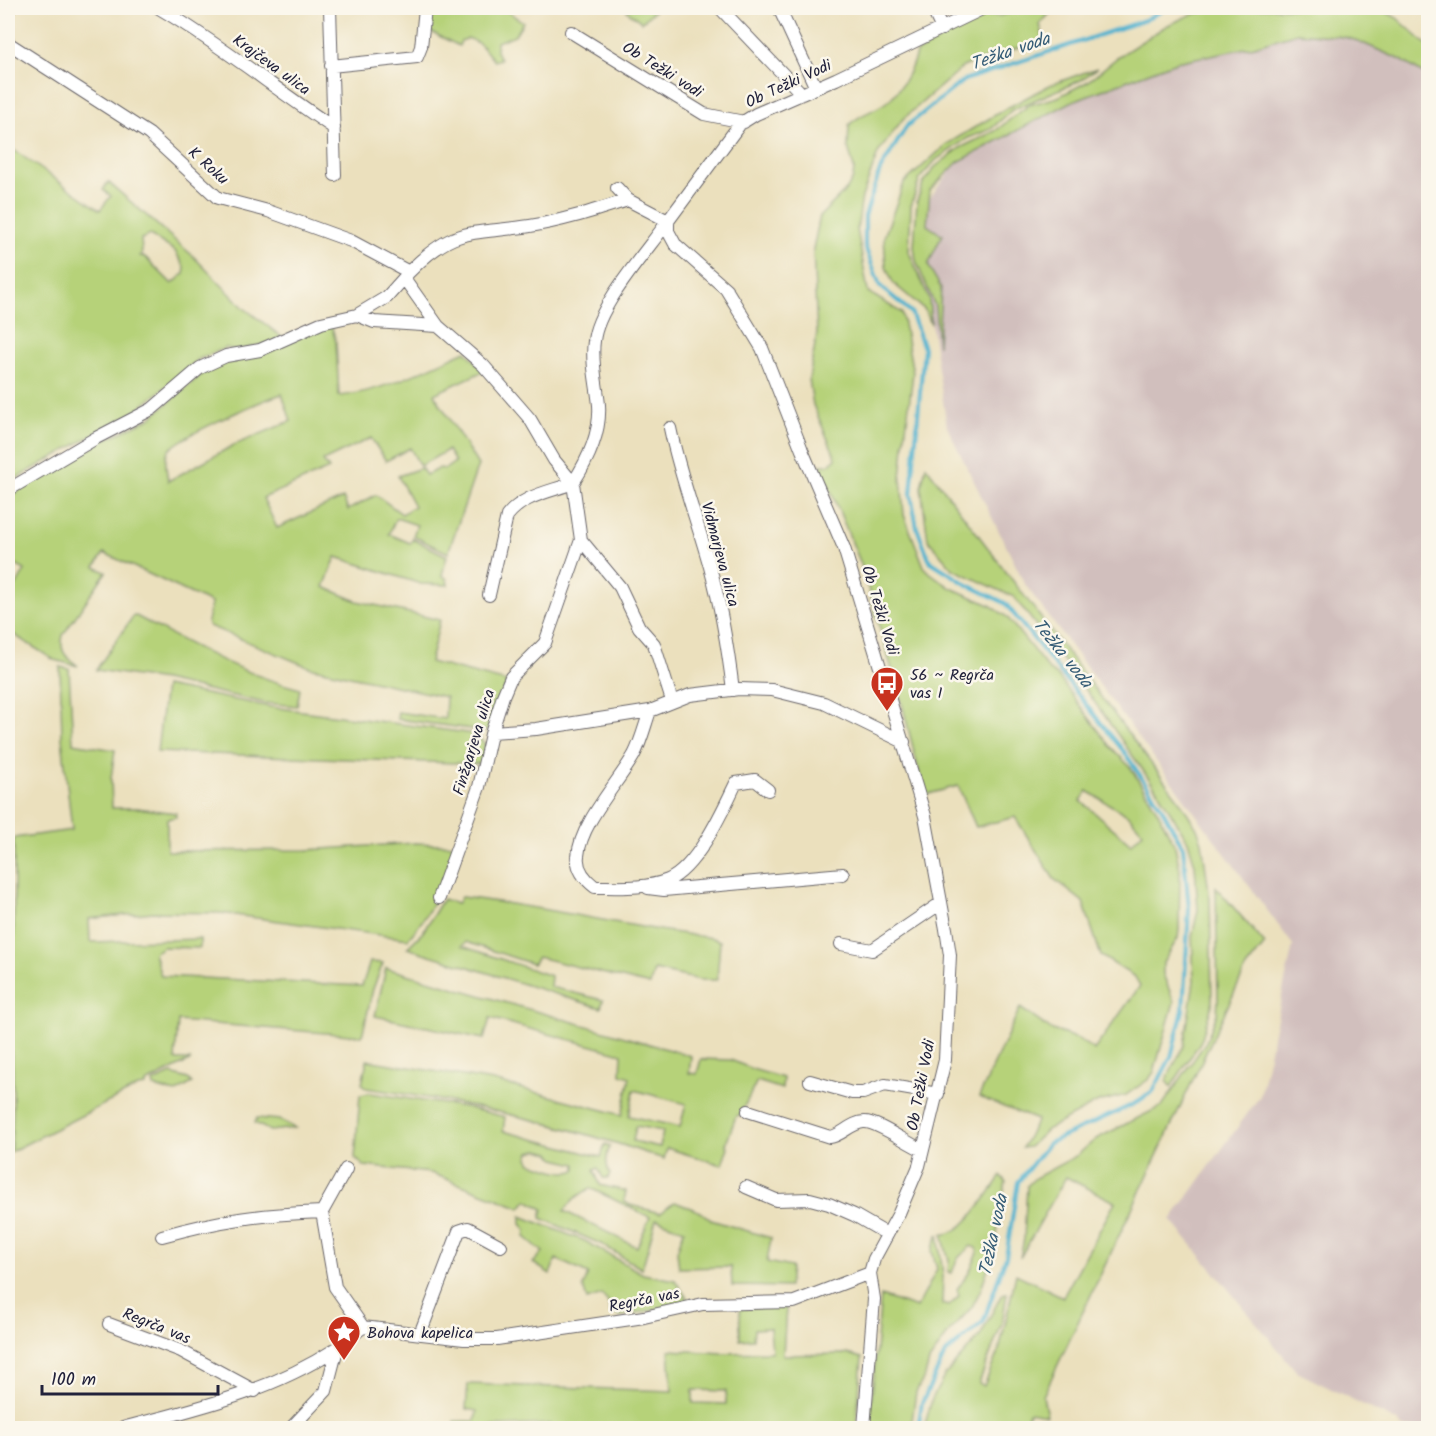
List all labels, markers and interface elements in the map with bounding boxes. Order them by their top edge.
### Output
water label: Težka voda [967,25,1056,80]
street label: Krajčeva ulica [227,28,315,102]
street label: Ob Težki vodi [617,36,708,106]
street label: Ob Težki Vodi [741,53,837,115]
street label: K Roku [182,141,234,192]
street label: Vidmarjeva ulica [694,499,746,610]
street label: Ob Težki Vodi [854,563,905,659]
water label: Težka voda [1025,613,1100,696]
place label: 56 ~ Regrča vas I [910,663,994,706]
bus stop icon: 56 ~ Regrča vas I [869,665,905,712]
street label: Finžgarjeva ulica [446,686,502,799]
street label: Ob Težki Vodi [900,1036,943,1133]
water label: Težka voda [972,1190,1018,1279]
street label: Regrča vas [607,1281,682,1320]
street label: Regrča vas [119,1301,194,1351]
place icon: Bohova kapelica [326,1314,362,1361]
place label: Bohova kapelica [367,1321,473,1346]
scale bar [42,1358,218,1396]
text: 100 m [51,1366,96,1395]

